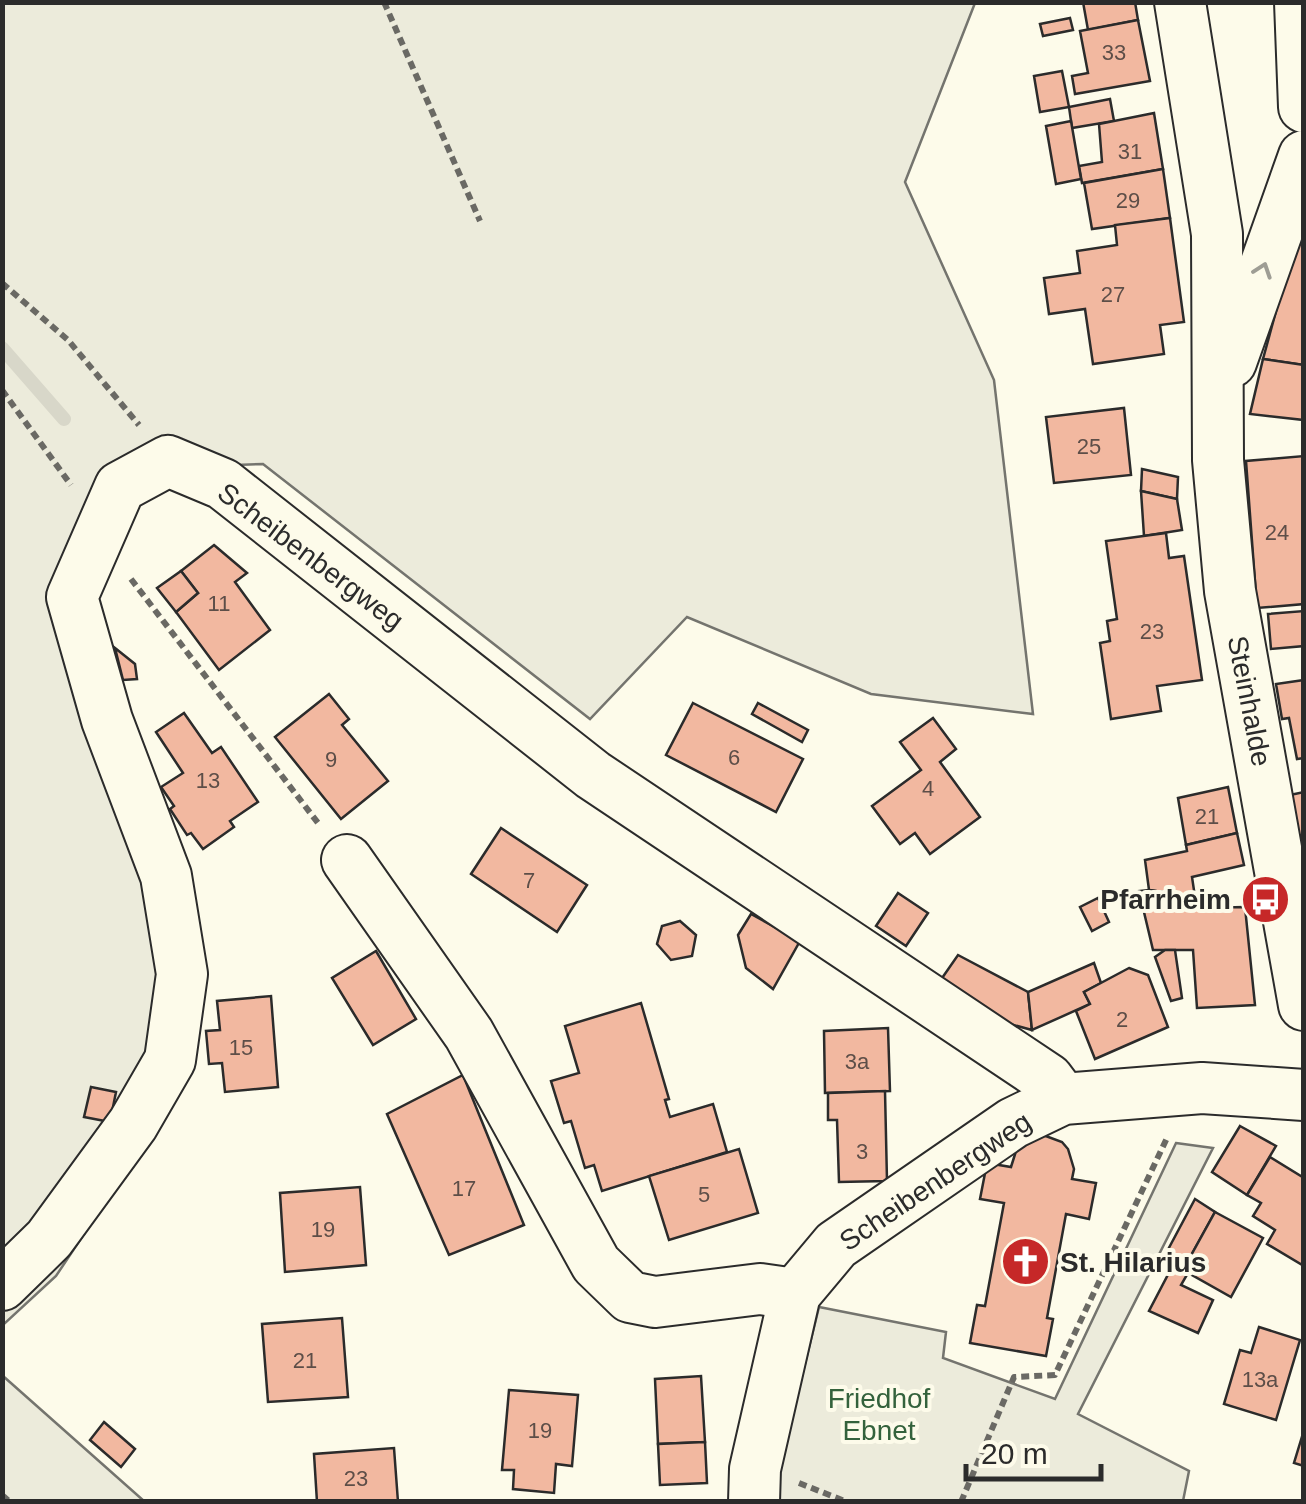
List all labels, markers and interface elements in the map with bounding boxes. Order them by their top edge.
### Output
house number: 33 [1102,40,1126,65]
house number: 31 [1118,139,1142,164]
house number: 29 [1116,188,1140,213]
one-way arrow [1252,262,1272,279]
house number: 27 [1101,282,1125,307]
house number: 25 [1077,434,1101,459]
street label: Scheibenbergweg [212,477,410,636]
house number: 24 [1265,520,1289,545]
house number: 11 [208,591,230,616]
house number: 23 [1140,619,1164,644]
street label: Steinhalde [1222,633,1277,769]
house number: 6 [728,745,740,770]
house number: 9 [325,747,337,772]
house number: 13 [196,768,220,793]
house number: 4 [922,776,934,801]
house number: 21 [1195,804,1219,829]
house number: 7 [523,868,535,893]
bus stop icon: Pfarrheim [1240,873,1292,925]
place label: Pfarrheim [1100,884,1231,915]
house number: 2 [1116,1007,1128,1032]
house number: 15 [229,1035,253,1060]
house number: 3a [845,1049,870,1074]
street label: Scheibenbergweg [834,1106,1037,1257]
house number: 3 [856,1139,868,1164]
house number: 17 [452,1176,476,1201]
house number: 5 [698,1182,710,1207]
house number: 19 [311,1217,335,1242]
church icon: St. Hilarius [999,1236,1051,1288]
place label: St. Hilarius [1060,1247,1206,1278]
house number: 21 [293,1348,317,1373]
house number: 13a [1242,1367,1279,1392]
park label: Friedhof Ebnet [828,1383,931,1446]
house number: 19 [528,1418,552,1443]
scale bar [966,1419,1101,1481]
text: 20 m [981,1437,1048,1470]
house number: 23 [344,1466,368,1491]

